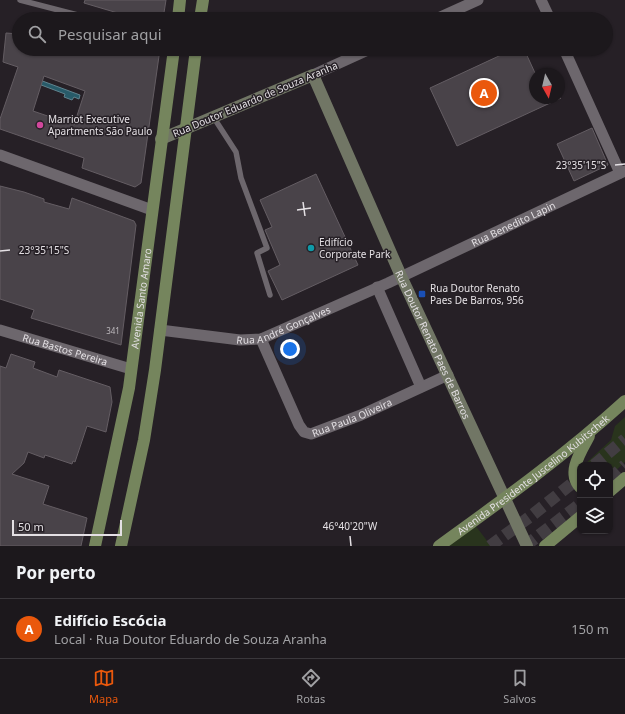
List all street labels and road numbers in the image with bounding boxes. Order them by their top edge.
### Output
street label: Rua Doutor Eduardo de Souza Aranha [170,58,340,140]
street label: Rua Benedito Lapin [469,198,558,250]
street label: Avenida Santo Amaro [127,247,154,350]
street label: Rua Doutor Renato Paes de Barros [392,268,474,421]
street label: Rua André Gonçalves [236,302,333,347]
street label: Rua Bastos Pereira [21,330,109,369]
street label: Rua Paula Oliveira [310,395,394,440]
street label: Avenida Presidente Juscelino Kubitschek [454,411,613,538]

